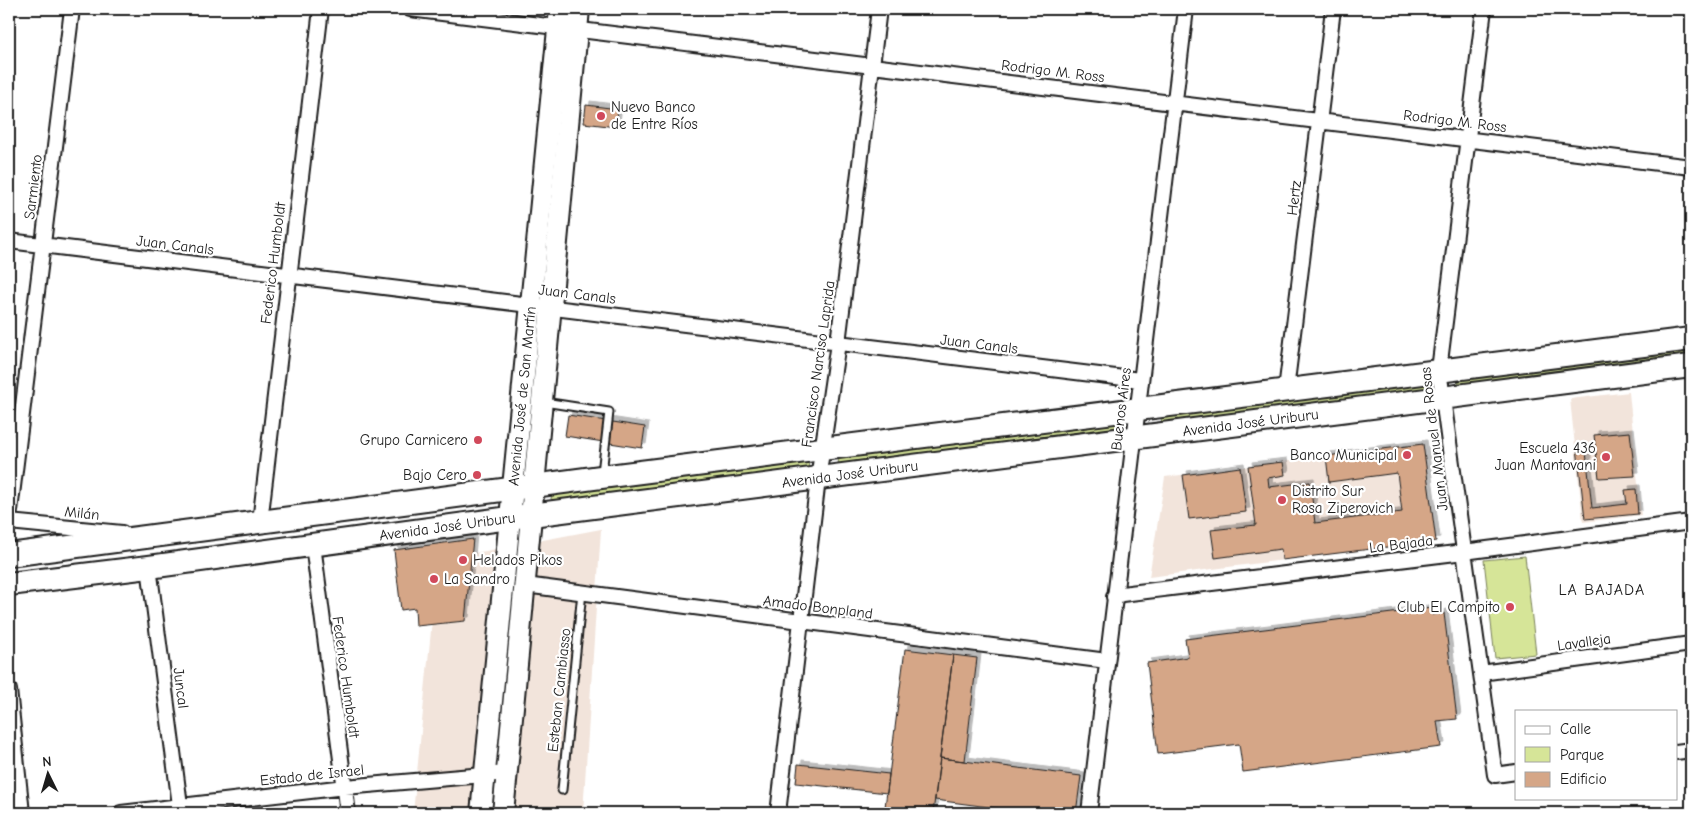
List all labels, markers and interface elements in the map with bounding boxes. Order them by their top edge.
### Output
street label: Rodrigo M. Ross [1000,56,1106,86]
place label: Nuevo Banco de Entre Ríos [611,98,698,133]
street label: Rodrigo M. Ross [1402,106,1508,136]
marker: Nuevo Banco de Entre Ríos [595,110,607,122]
street label: Sarmiento [20,153,46,221]
street label: Hertz [1283,179,1305,217]
street label: Federico Humboldt [257,200,289,325]
street label: Juan Canals [135,231,215,259]
street label: Francisco Narciso Laprida [797,279,839,449]
street label: Juan Canals [537,280,617,308]
street label: Avenida José de San Martín [504,305,540,487]
street label: Juan Canals [939,330,1019,358]
street label: Juan Manuel de Rosas [1416,366,1452,512]
street label: Buenos Aires [1107,367,1135,451]
street label: Avenida José Uriburu [1181,405,1320,440]
place label: Grupo Carnicero [360,431,468,449]
marker: Grupo Carnicero [472,434,484,446]
place label: Escuela 436 Juan Mantovani [1495,439,1596,474]
place label: Banco Municipal [1290,446,1397,464]
marker: Banco Municipal [1401,449,1413,461]
marker: Escuela 436 Juan Mantovani [1600,451,1612,463]
street label: Avenida José Uriburu [781,456,919,492]
place label: Bajo Cero [403,466,467,484]
marker: Bajo Cero [471,469,483,481]
place label: Distrito Sur Rosa Ziperovich [1292,482,1394,517]
marker: Distrito Sur Rosa Ziperovich [1276,494,1288,506]
street label: Milán [64,502,100,524]
street label: Avenida José Uriburu [378,508,516,545]
street label: La Bajada [1368,531,1434,557]
place label: Helados Pikos [473,551,562,569]
marker: Helados Pikos [457,554,469,566]
place label: La Sandro [444,570,510,588]
marker: La Sandro [428,573,440,585]
district label: LA BAJADA [1559,581,1645,599]
street label: Amado Bonpland [762,591,874,623]
place label: Club El Campito [1397,598,1500,616]
marker: Club El Campito [1504,601,1516,613]
street label: Federico Humboldt [329,615,364,740]
street label: Esteban Cambiasso [544,627,574,753]
street label: Lavalleja [1556,629,1612,655]
street label: Juncal [170,667,192,709]
legend [1515,710,1678,800]
text: Calle [1560,720,1592,738]
text: Parque [1560,746,1605,764]
north arrow [22,750,72,800]
text: N [42,753,52,770]
street label: Estado de Israel [259,761,365,789]
text: Edificio [1560,770,1607,788]

